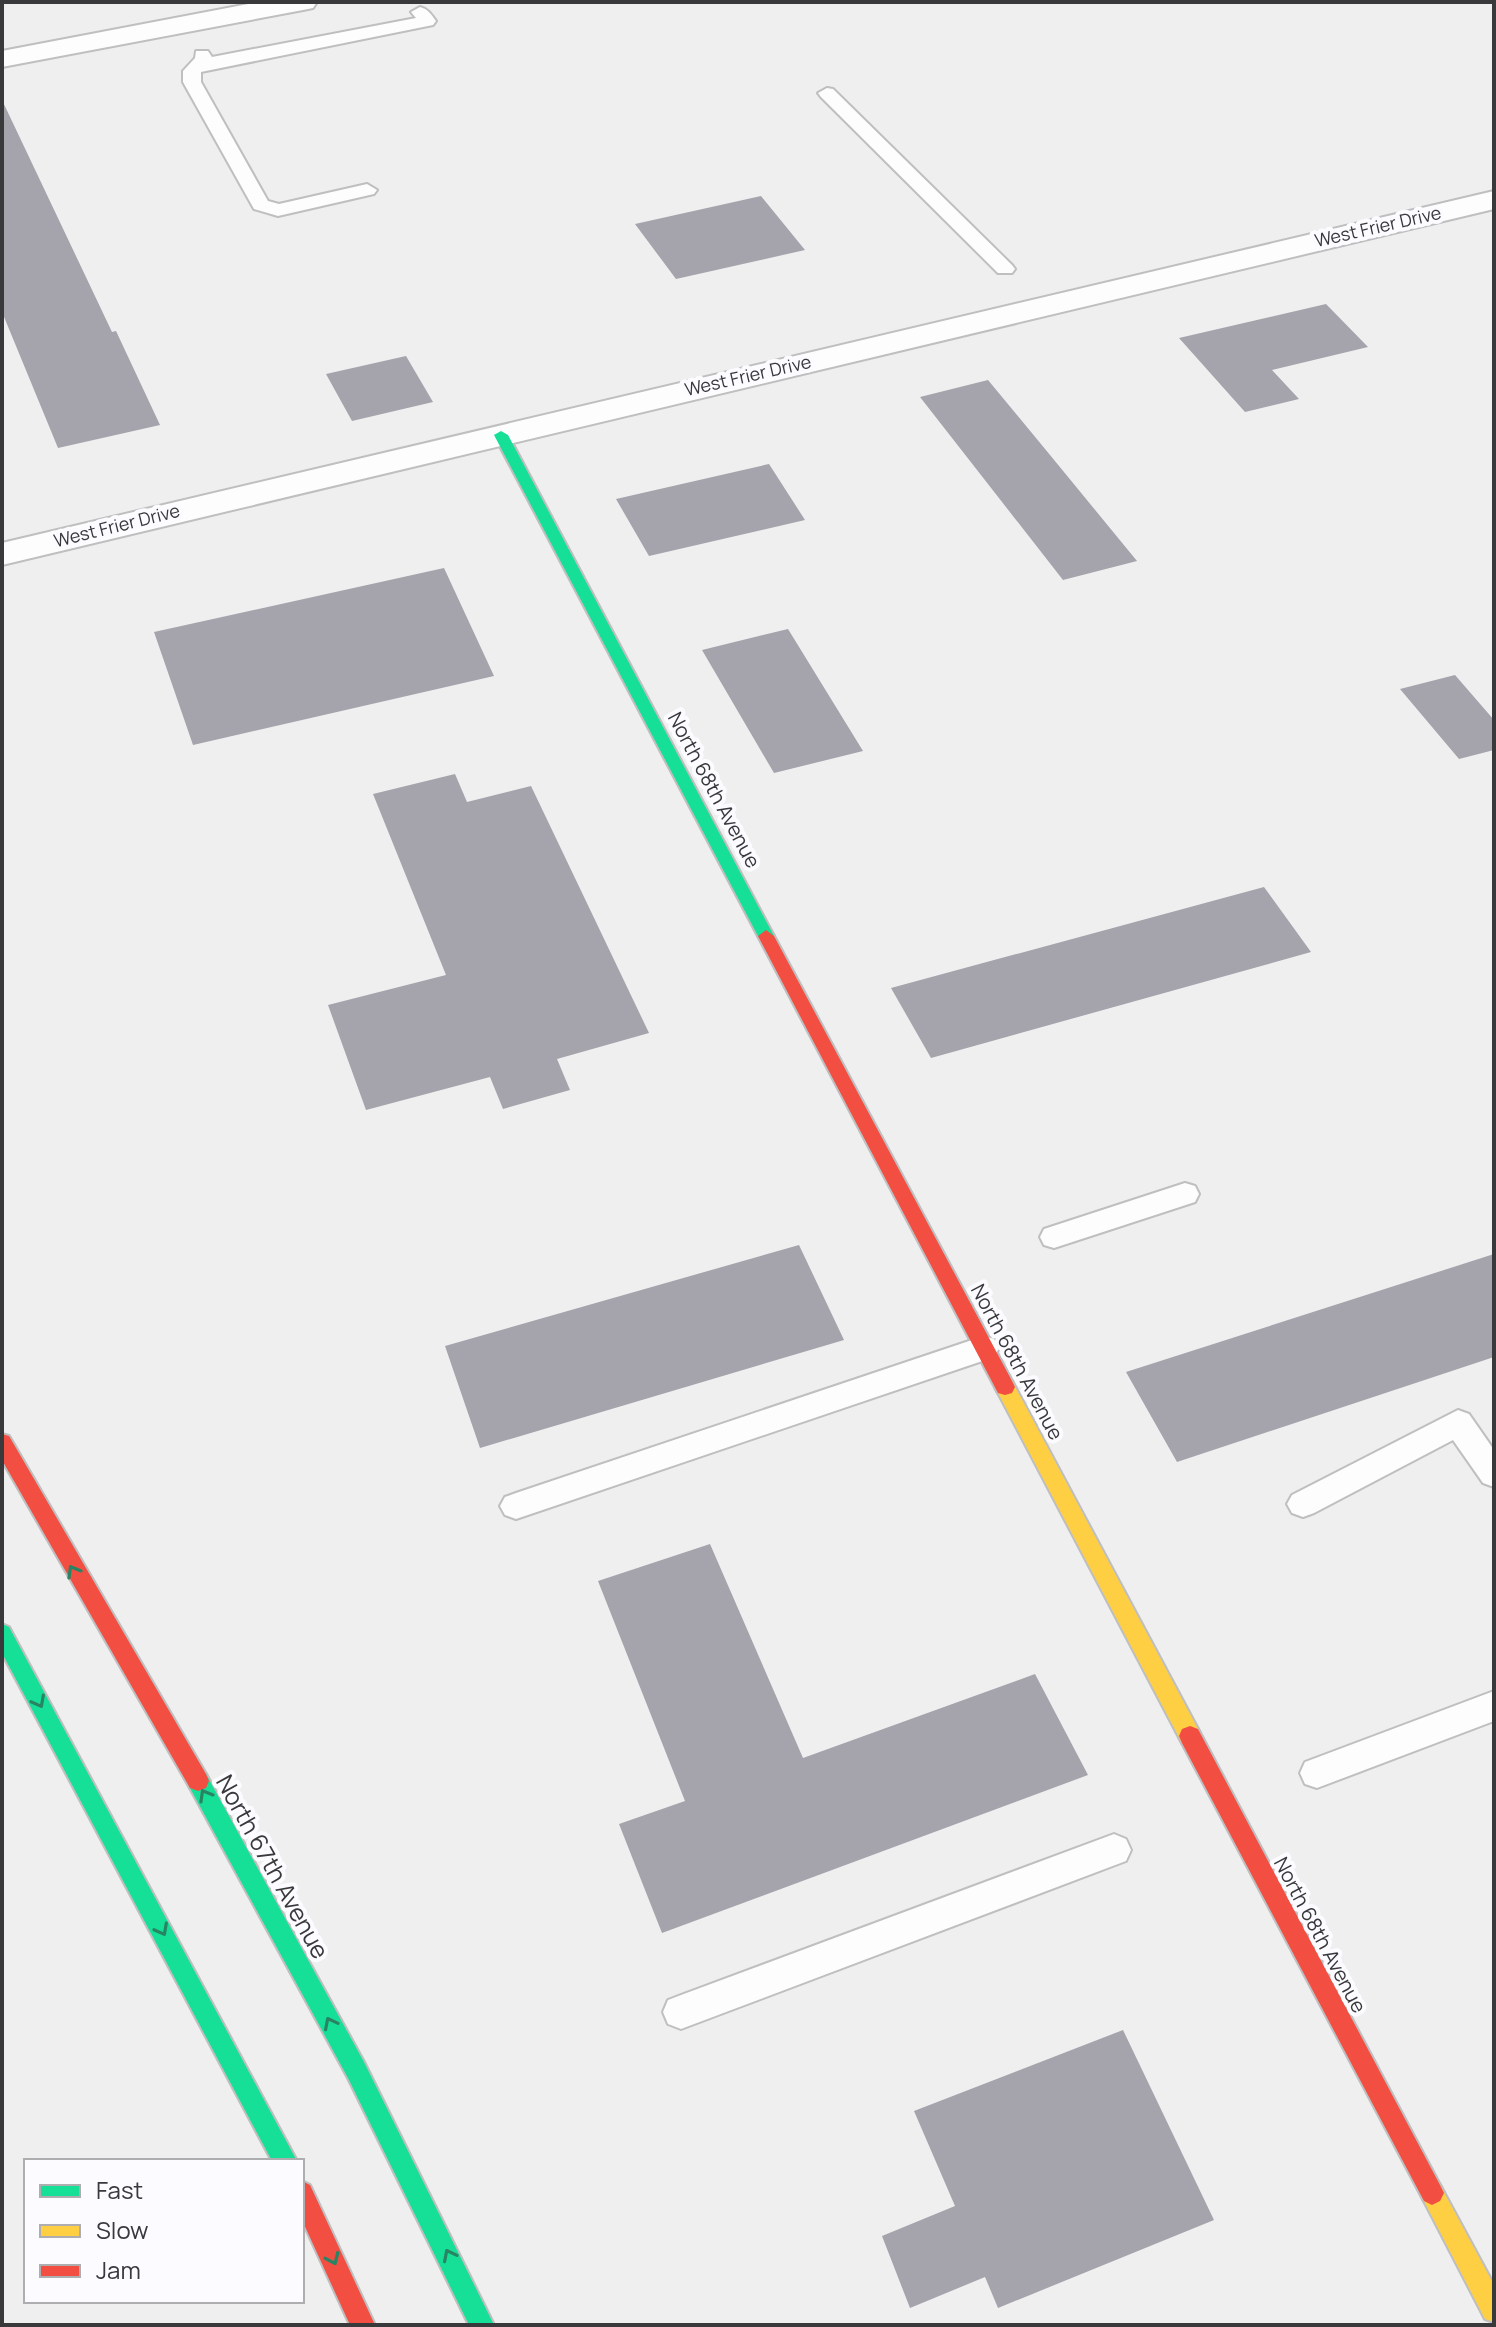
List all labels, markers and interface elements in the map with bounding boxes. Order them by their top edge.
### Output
street label: West Frier Drive [1312,200,1443,252]
street label: West Frier Drive [682,349,813,401]
street label: West Frier Drive [51,498,182,552]
street label: North 68th Avenue [662,707,767,872]
street label: North 68th Avenue [965,1279,1070,1444]
one-way arrow [68,1565,83,1580]
one-way arrow [29,1693,45,1707]
street label: North 67th Avenue [209,1768,338,1964]
one-way arrow [199,1789,215,1804]
street label: North 68th Avenue [1268,1852,1373,2017]
one-way arrow [153,1922,168,1937]
one-way arrow [324,2017,340,2032]
legend [24,2159,304,2303]
text: Fast [96,2173,143,2206]
text: Slow [96,2213,149,2246]
one-way arrow [443,2248,458,2263]
one-way arrow [323,2251,339,2265]
text: Jam [96,2253,141,2286]

